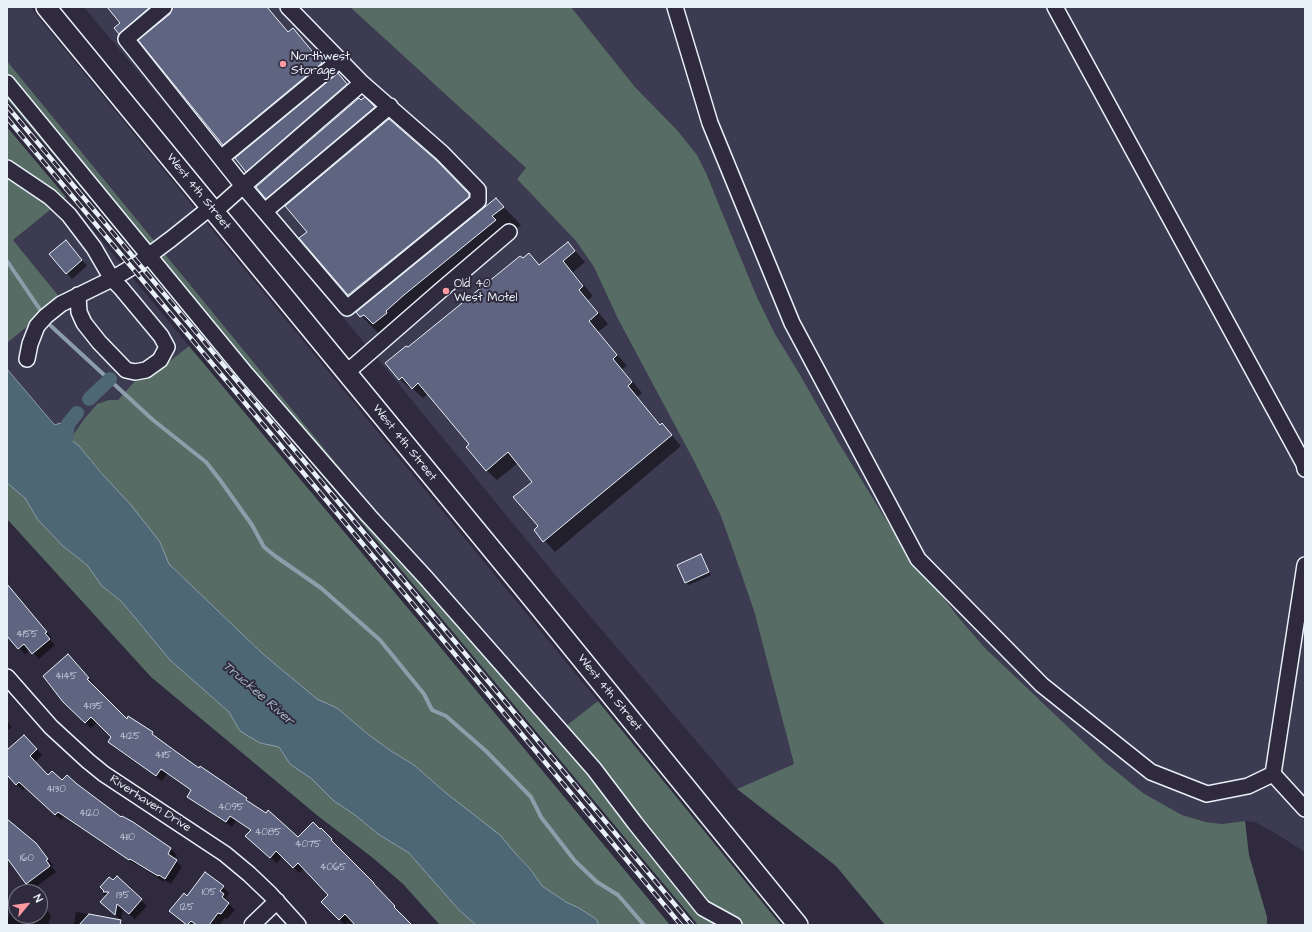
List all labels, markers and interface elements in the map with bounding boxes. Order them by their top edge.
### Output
place label: Northwest Storage [291,50,350,78]
marker: Northwest Storage [278,59,288,69]
street label: West 4th Street [163,151,233,233]
place label: Old 40 West Motel [454,277,517,305]
marker: Old 40 West Motel [441,286,451,296]
street label: West 4th Street [369,402,439,484]
house number: 4155 [16,629,38,641]
street label: West 4th Street [574,652,644,734]
water label: Truckee River [219,659,297,729]
house number: 4145 [55,671,77,683]
house number: 4135 [83,701,103,713]
house number: 4125 [120,731,140,743]
house number: 4115 [155,750,171,762]
street label: Riverhaven Drive [107,772,193,836]
house number: 4130 [46,784,66,796]
house number: 4095 [218,802,244,814]
house number: 4120 [79,808,99,820]
house number: 4085 [255,827,281,839]
house number: 4110 [119,832,135,844]
house number: 4075 [295,839,321,851]
house number: 160 [20,853,34,865]
house number: 4065 [320,862,346,874]
north arrow [8,884,48,924]
house number: 105 [202,887,216,899]
house number: 135 [116,890,130,902]
text: N [30,892,46,905]
house number: 125 [180,902,194,914]

